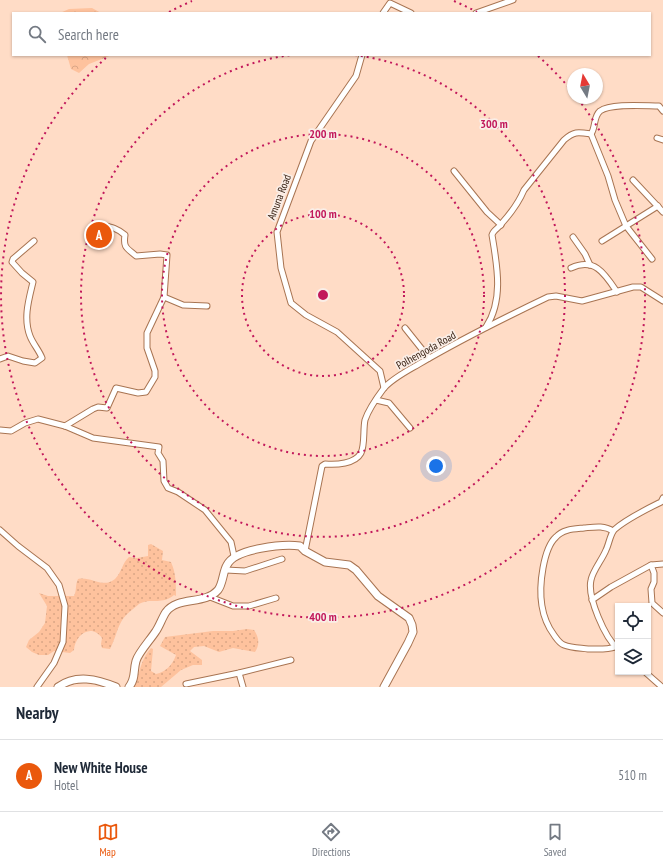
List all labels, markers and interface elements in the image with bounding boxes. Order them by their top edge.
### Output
search box [12,12,651,56]
icon: search [26,23,48,45]
text: Search here [58,25,119,44]
north arrow [567,68,603,104]
text: 300 m [480,116,508,131]
text: 200 m [309,126,337,141]
street label: Amuna Road [264,172,294,222]
text: 100 m [309,206,337,221]
pin: A [86,220,112,250]
centre of rings [316,288,330,302]
street label: Polhengoda Road [394,328,458,372]
your location [426,456,446,476]
map controls [615,603,651,675]
button: locate [615,603,651,639]
text: 400 m [309,609,337,624]
button: layers [615,639,651,675]
text: Nearby [16,702,59,724]
text: New White House [54,758,148,777]
text: A [26,767,32,784]
text: 510 m [618,767,647,784]
text: Hotel [54,777,78,794]
tab: Map [97,821,119,859]
tab: Directions [312,821,350,859]
tab: Saved [544,821,566,859]

